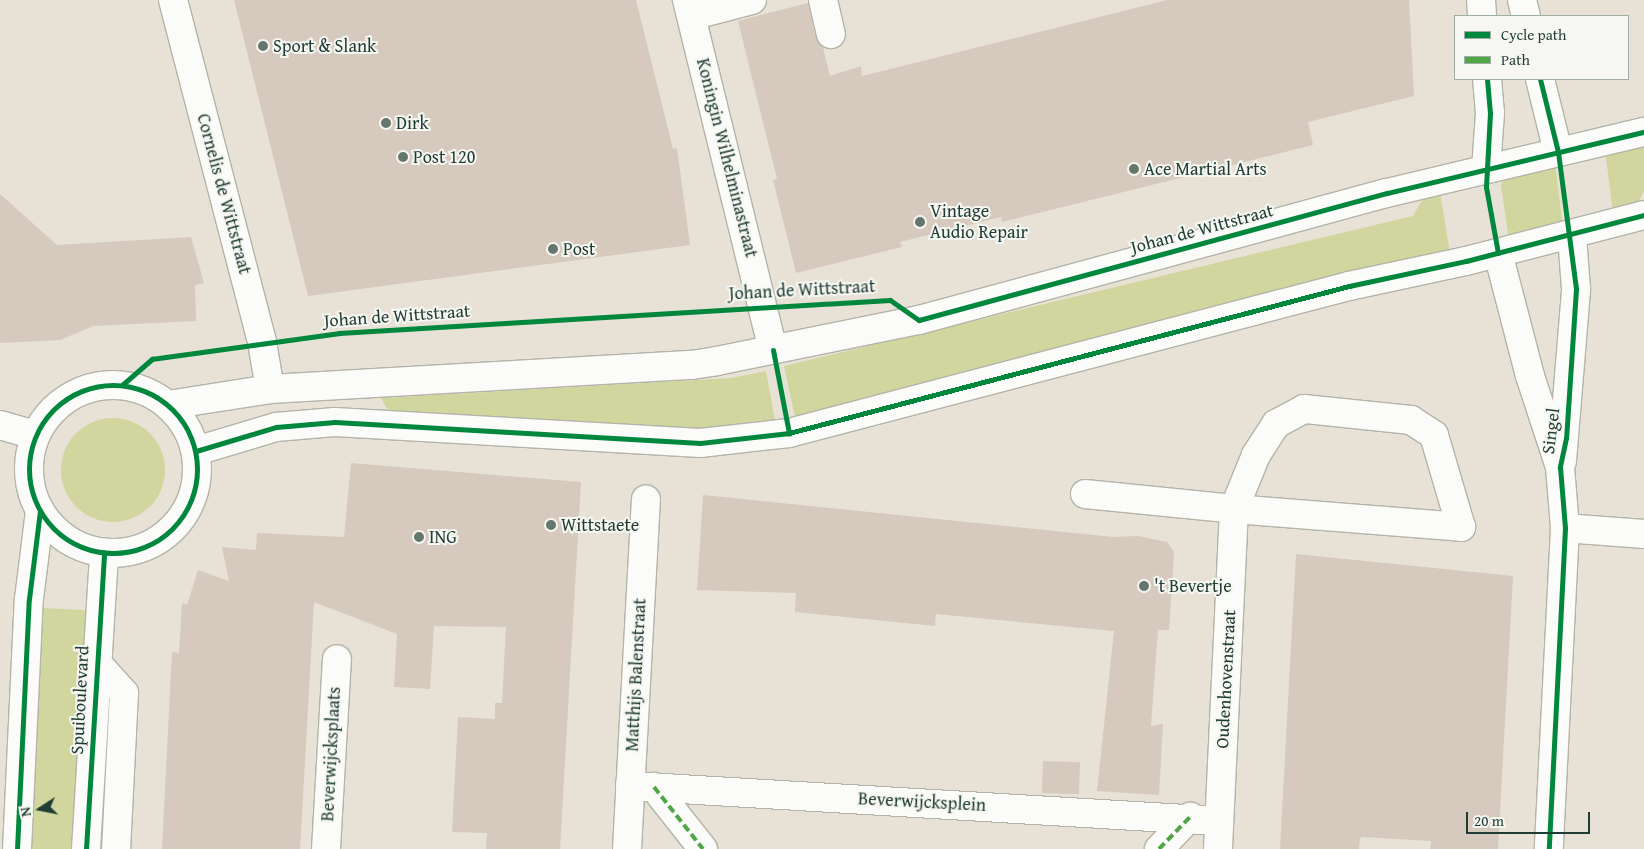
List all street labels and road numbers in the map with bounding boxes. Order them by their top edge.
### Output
street label: Koningin Wilhelminastraat [692,56,762,260]
street label: Cornelis de Wittstraat [192,111,256,277]
street label: Johan de Wittstraat [1128,200,1276,258]
street label: Johan de Wittstraat [728,275,876,305]
street label: Johan de Wittstraat [323,300,471,332]
street label: Singel [1537,407,1565,455]
street label: Matthijs Balenstraat [621,598,651,752]
street label: Oudenhovenstraat [1212,609,1240,749]
street label: Spuiboulevard [66,645,94,755]
street label: Beverwijcksplaats [317,686,345,822]
street label: Beverwijcksplein [857,788,987,816]

